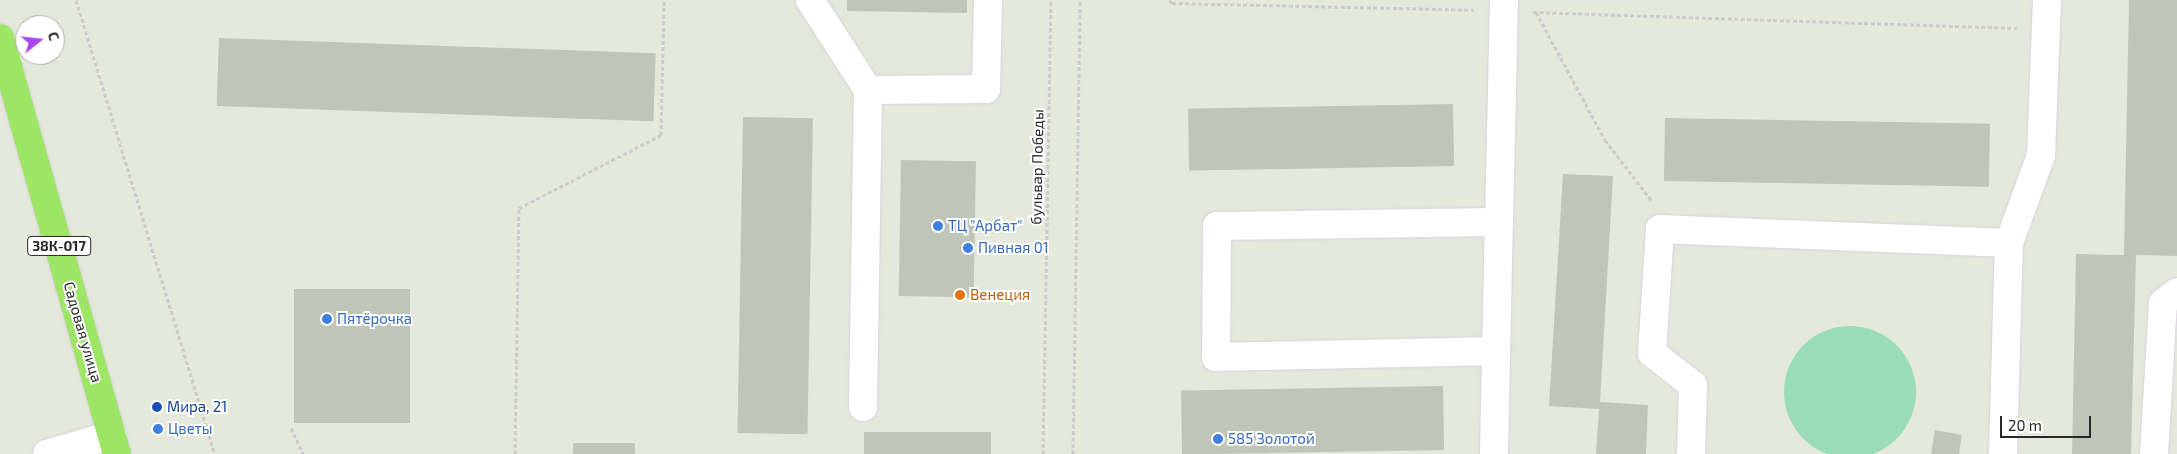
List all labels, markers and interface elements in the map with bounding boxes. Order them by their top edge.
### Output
north arrow [15,15,65,65]
text: С [45,30,63,42]
street label: бульвар Победы [1027,109,1047,225]
place label: ТЦ "Арбат" [948,217,1023,235]
marker: ТЦ "Арбат" [932,220,944,232]
road number: 38К-017 [27,235,92,258]
place label: Пивная 01 [978,239,1049,257]
marker: Пивная 01 [962,242,974,254]
street label: Садовая улица [60,279,106,385]
place label: Венеция [970,286,1030,304]
marker: Венеция [954,289,966,301]
place label: Пятёрочка [337,310,412,328]
marker: Пятёрочка [321,313,333,325]
place label: Мира, 21 [167,398,227,416]
marker: Мира, 21 [151,401,163,413]
scale bar [2002,406,2093,438]
text: 20 m [2008,416,2042,434]
place label: Цветы [168,420,213,438]
marker: Цветы [152,423,164,435]
place label: 585 Золотой [1228,430,1315,448]
marker: 585 Золотой [1212,433,1224,445]

